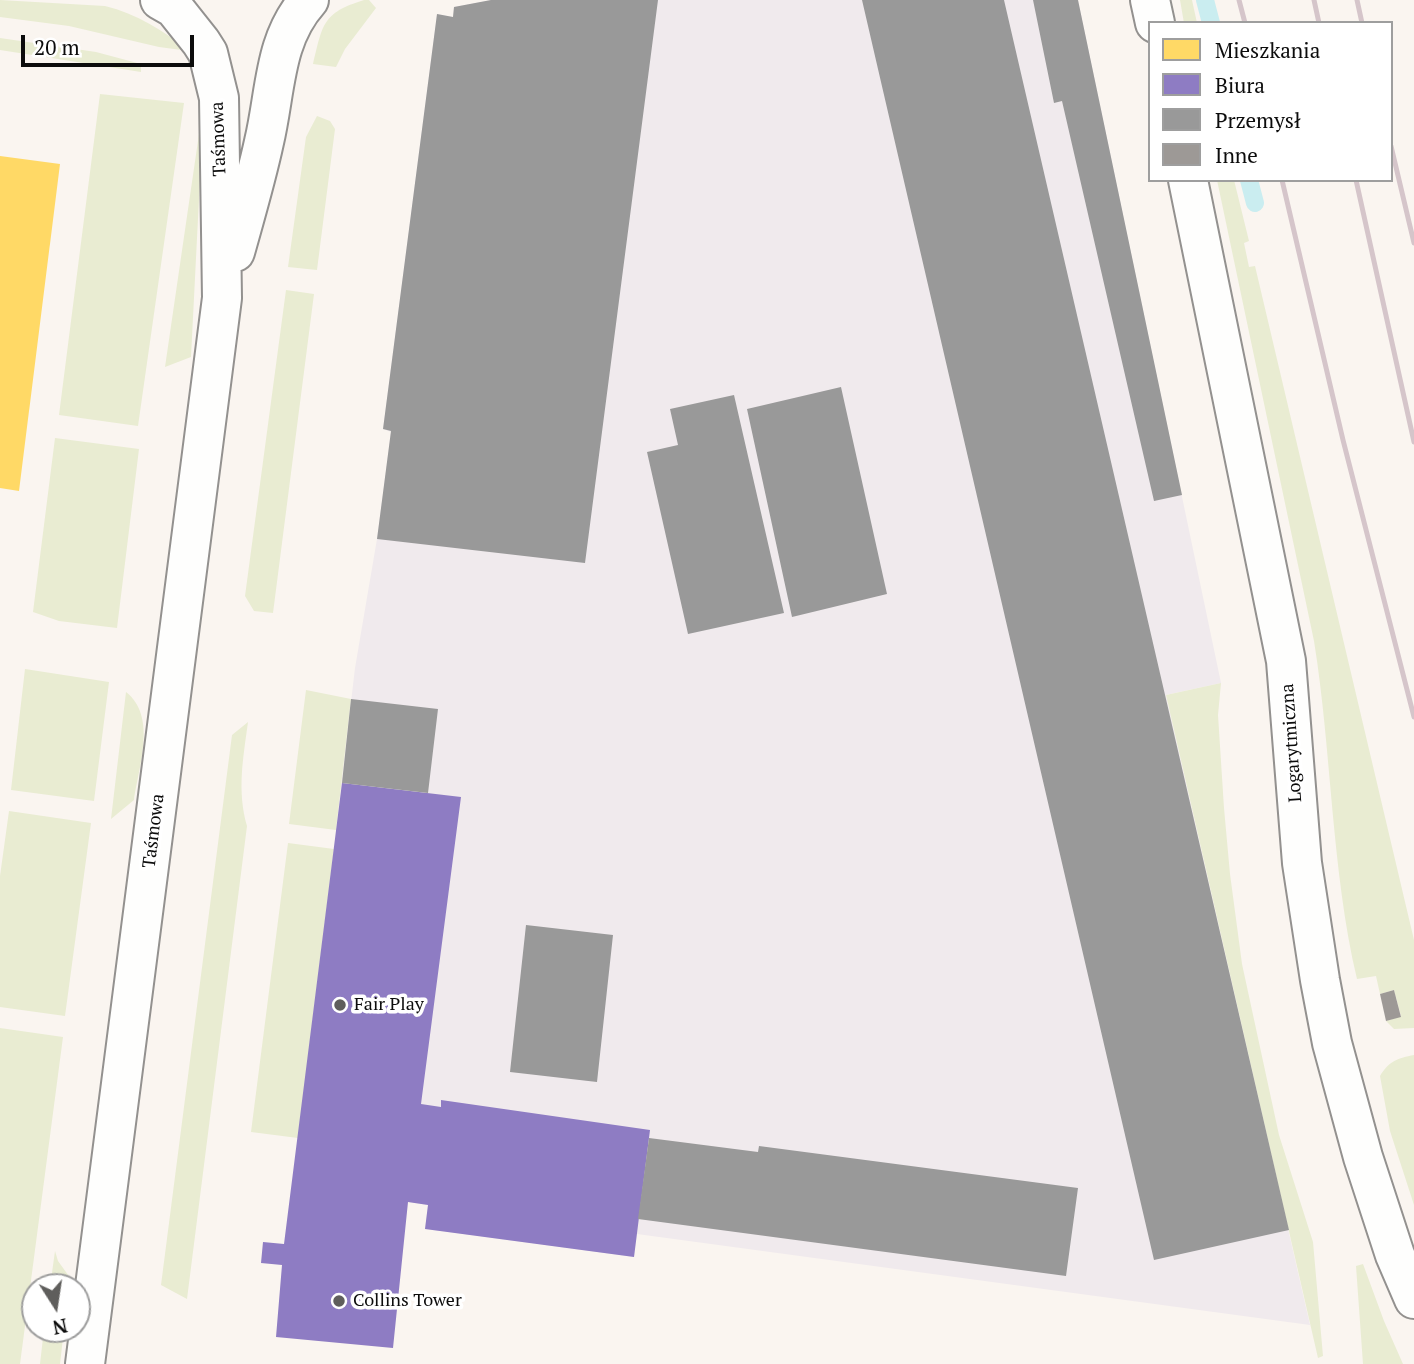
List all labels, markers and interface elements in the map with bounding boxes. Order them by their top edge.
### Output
scale bar [24,21,198,65]
legend [1148,21,1393,182]
text: 20 m [34,33,80,61]
text: Mieszkania [1215,36,1320,64]
text: Biura [1215,71,1265,99]
street label: Taśmowa [207,101,231,177]
text: Przemysł [1215,106,1301,134]
text: Inne [1215,141,1258,169]
street label: Logarytmiczna [1277,683,1307,803]
street label: Taśmowa [139,792,169,870]
place label: Fair Play [354,994,424,1016]
marker: Fair Play [332,997,348,1013]
north arrow [21,1273,91,1343]
place label: Collins Tower [353,1290,462,1312]
marker: Collins Tower [331,1293,347,1309]
text: N [50,1313,70,1341]

